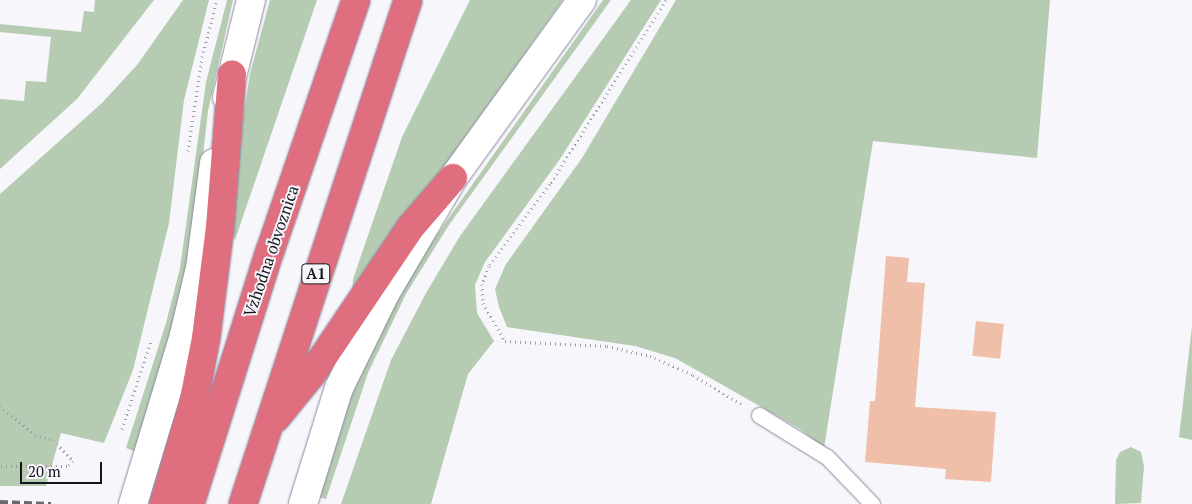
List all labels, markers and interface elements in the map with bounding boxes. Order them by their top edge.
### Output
street label: Vzhodna obvoznica [240,183,302,319]
road number: A1 [301,262,331,286]
scale bar [22,452,105,484]
text: 20 m [28,461,61,481]

